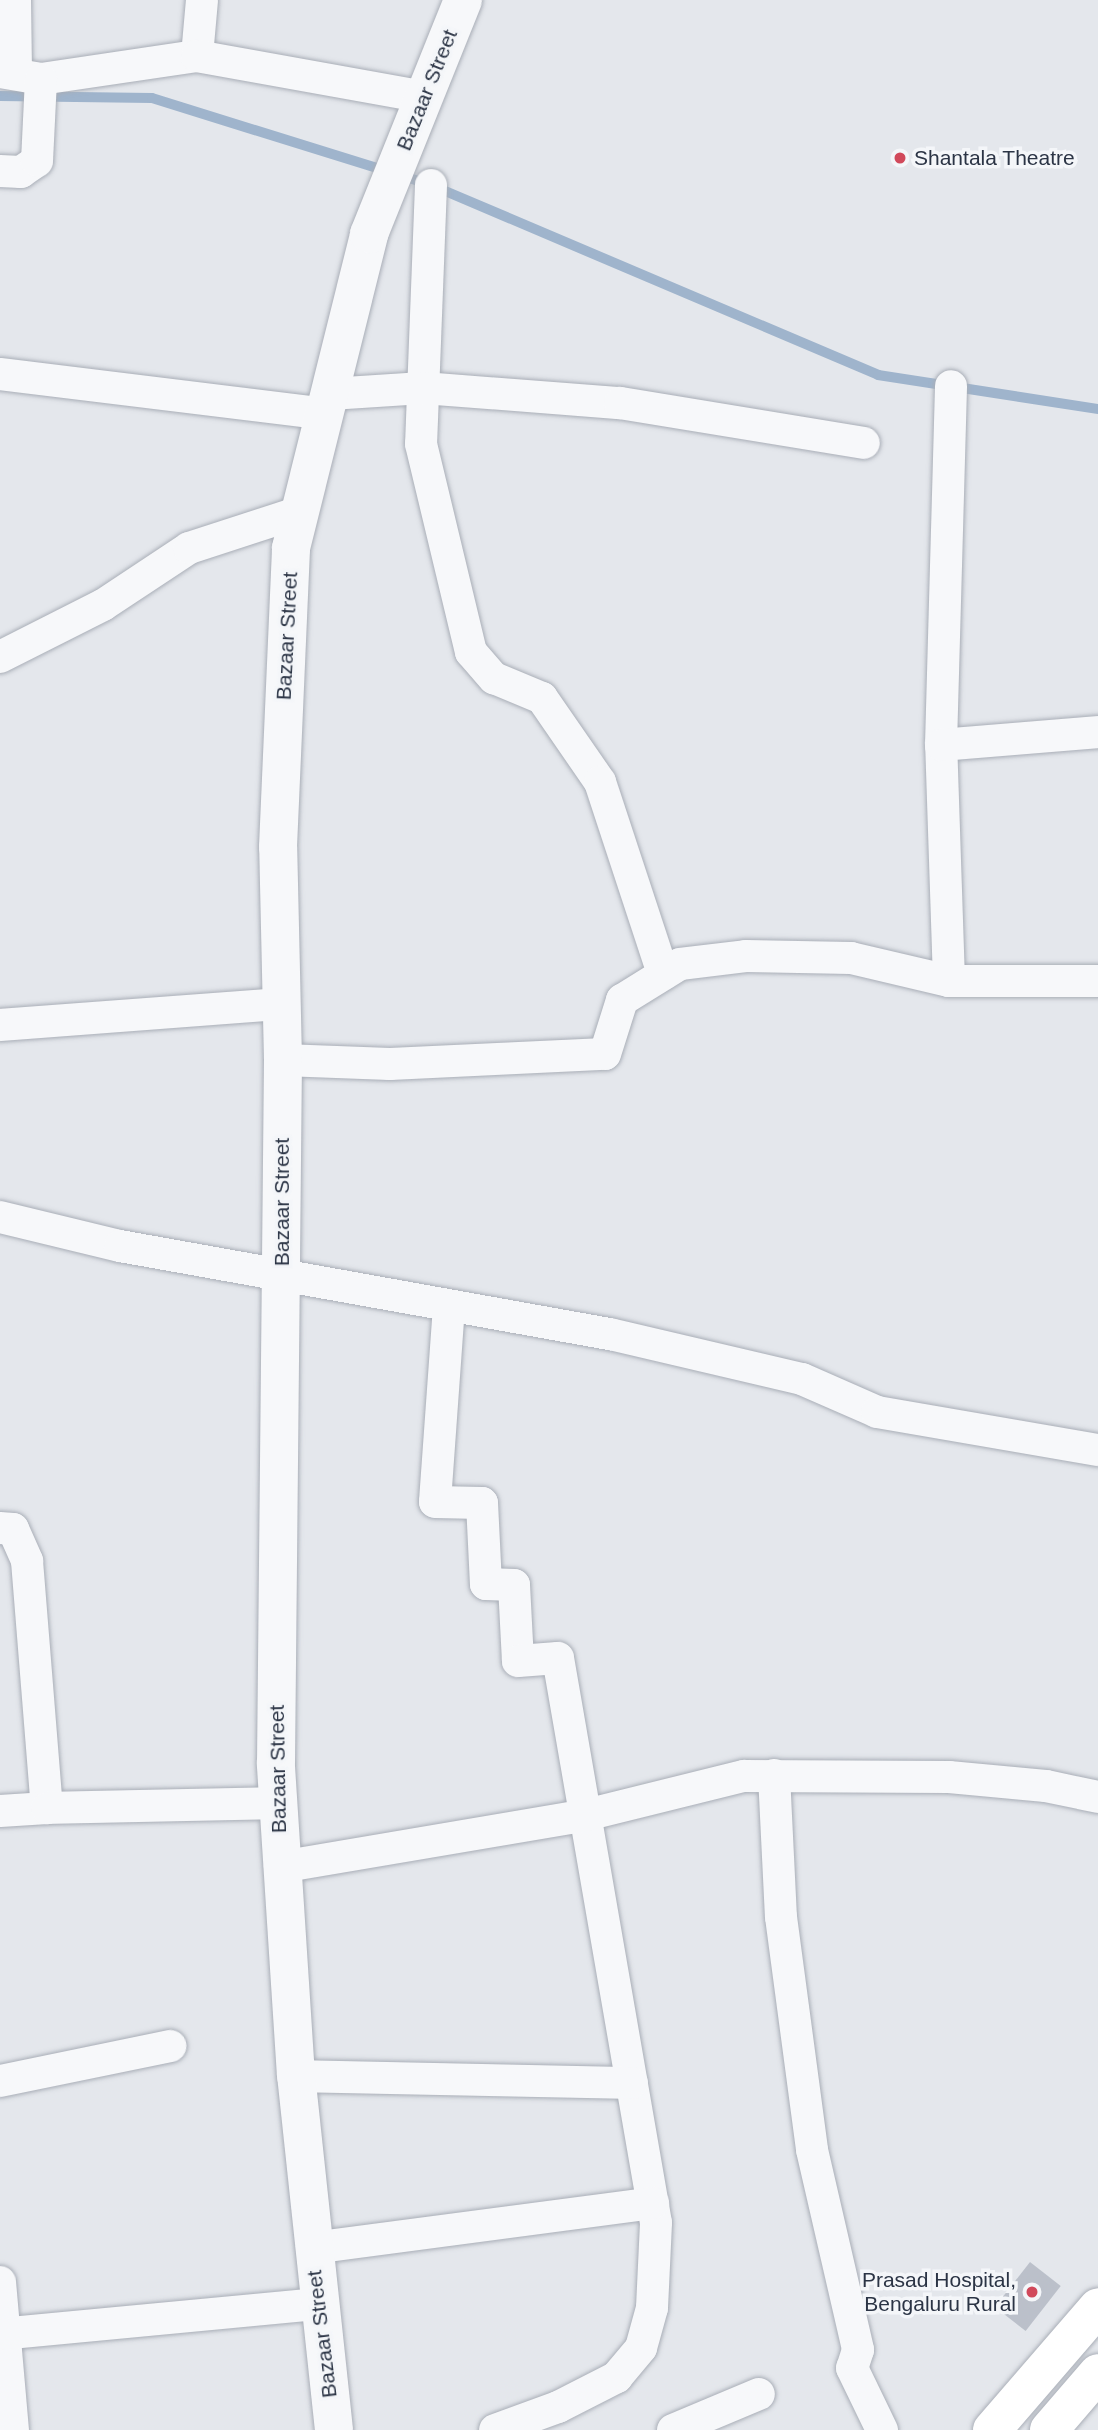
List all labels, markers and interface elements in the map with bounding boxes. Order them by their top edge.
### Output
street label: Bazaar Street [391,26,463,154]
place label: Shantala Theatre [914,145,1075,171]
marker: Shantala Theatre [892,150,908,166]
street label: Bazaar Street [271,571,303,701]
street label: Bazaar Street [269,1138,295,1266]
street label: Bazaar Street [264,1705,292,1833]
place label: Prasad Hospital, Bengaluru Rural [862,2267,1016,2317]
street label: Bazaar Street [302,2269,342,2399]
marker: Prasad Hospital, Bengaluru Rural [1022,2282,1042,2302]

